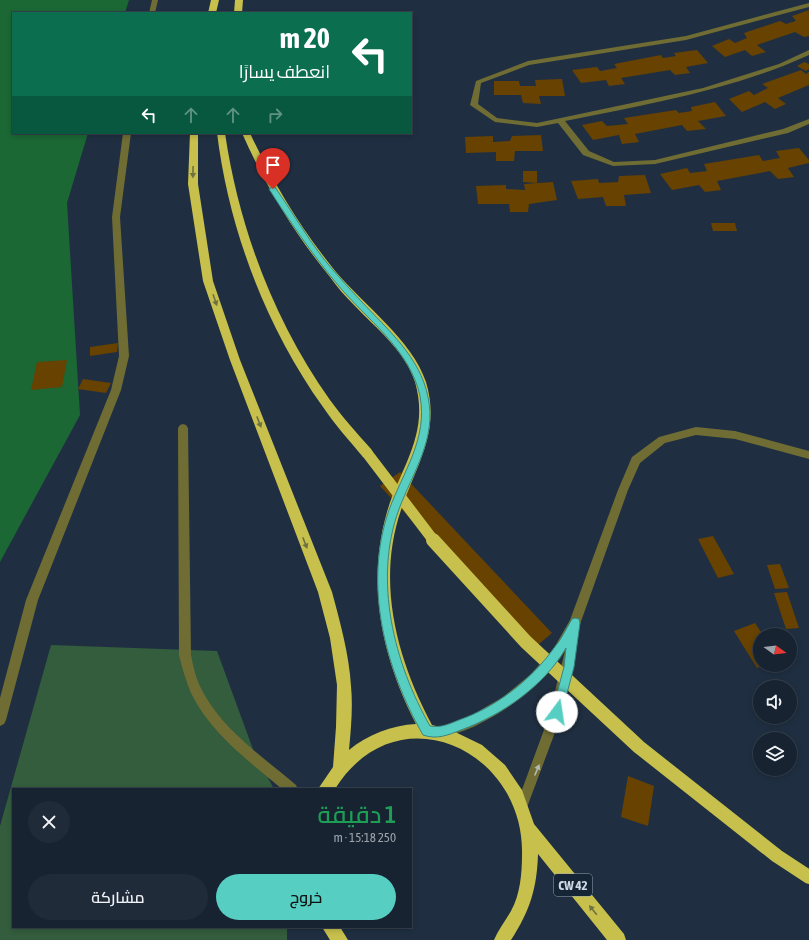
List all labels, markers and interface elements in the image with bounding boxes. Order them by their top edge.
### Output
text: 20 m [280,22,330,54]
icon: left [344,28,396,80]
text: انعطف يسارًا [239,61,330,82]
icon: left [138,104,160,126]
icon: ahead [180,104,202,126]
icon: ahead [222,104,244,126]
icon: right [264,104,286,126]
pin [256,148,290,189]
icon: arrive [262,154,284,176]
one-way arrow [190,166,197,178]
one-way arrow [212,294,218,306]
one-way arrow [256,416,262,428]
one-way arrow [303,538,309,550]
north arrow [753,628,797,672]
map controls [753,628,797,776]
button: sound [753,680,797,724]
position arrow [536,691,578,733]
button: layers [753,732,797,776]
one-way arrow [534,764,540,776]
button: close [28,801,70,843]
text: 1 دقيقة [318,801,396,828]
text: 250 m · 15:18 [333,830,396,845]
button: مشاركة [28,874,208,920]
button: خروج [216,874,396,920]
road number: CW 42 [554,874,592,896]
one-way arrow [589,904,598,915]

